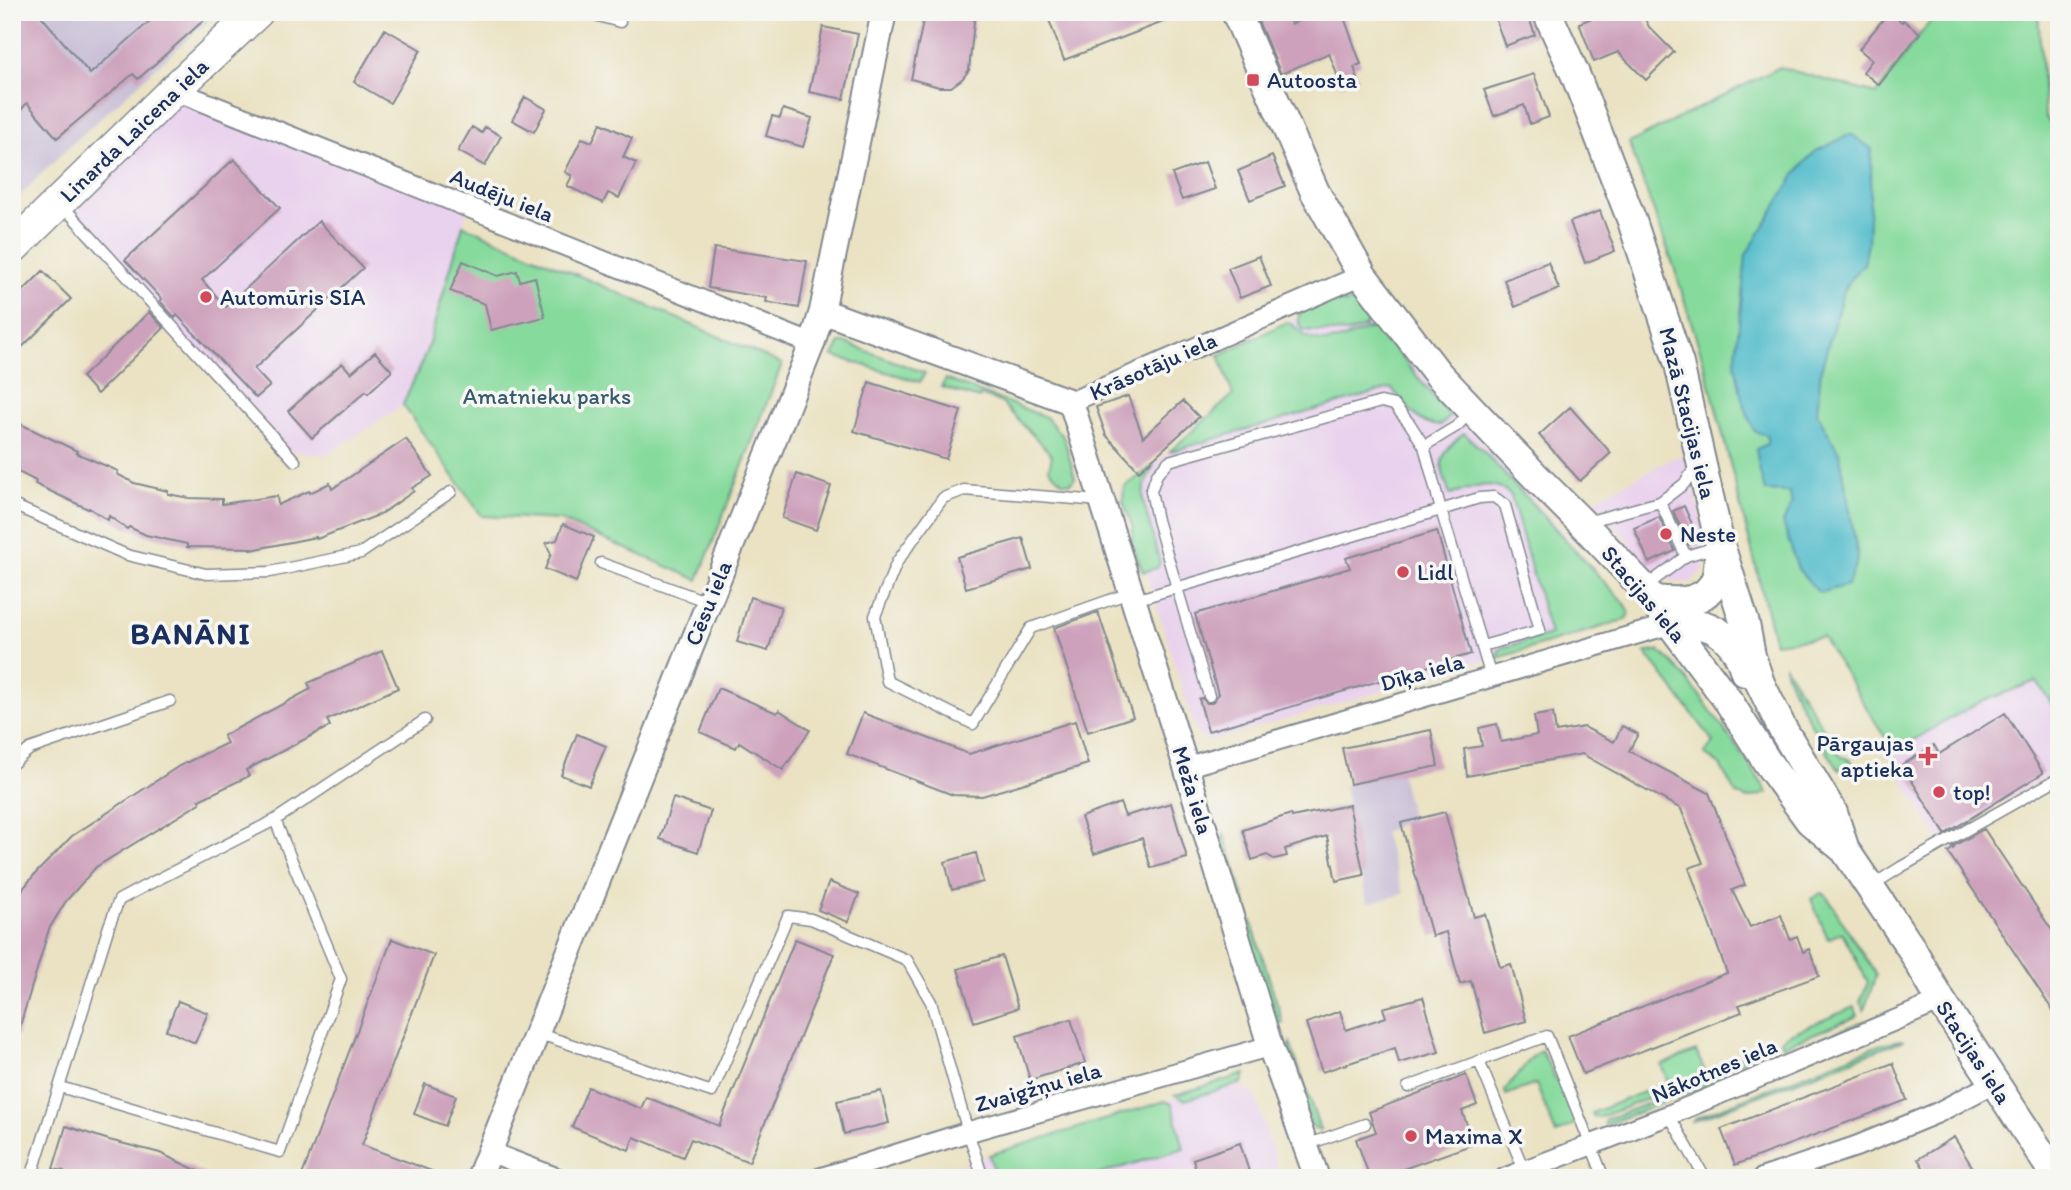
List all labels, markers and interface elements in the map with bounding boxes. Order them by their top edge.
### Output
street label: Linarda Laicena iela [54,52,214,208]
place label: Autoosta [1267,66,1357,94]
marker: Autoosta [1245,72,1261,88]
street label: Audēju iela [446,162,558,228]
place label: Automūris SIA [220,283,366,311]
marker: Automūris SIA [198,289,214,305]
street label: Mazā Stacijas iela [1653,324,1723,502]
street label: Krāsotāju iela [1085,325,1221,407]
park label: Amatnieku parks [463,382,631,410]
place label: Neste [1680,520,1736,548]
marker: Neste [1658,526,1674,542]
street label: Stacijas iela [1595,540,1693,648]
street label: Cēsu iela [678,556,738,650]
place label: Lidl [1417,558,1454,586]
marker: Lidl [1395,564,1411,580]
district label: BANĀNI [130,615,252,652]
street label: Dīķa iela [1377,647,1467,697]
place label: Pārgaujas aptieka [1816,729,1914,783]
street label: Meža iela [1166,743,1220,837]
marker: Pārgaujas aptieka [1920,748,1936,764]
place label: top! [1953,778,1991,806]
marker: top! [1931,784,1947,800]
street label: Stacijas iela [1930,995,2018,1109]
street label: Nākotnes iela [1647,1031,1781,1109]
street label: Zvaigžņu iela [972,1056,1104,1118]
place label: Maxima X [1425,1122,1523,1150]
marker: Maxima X [1403,1128,1419,1144]

